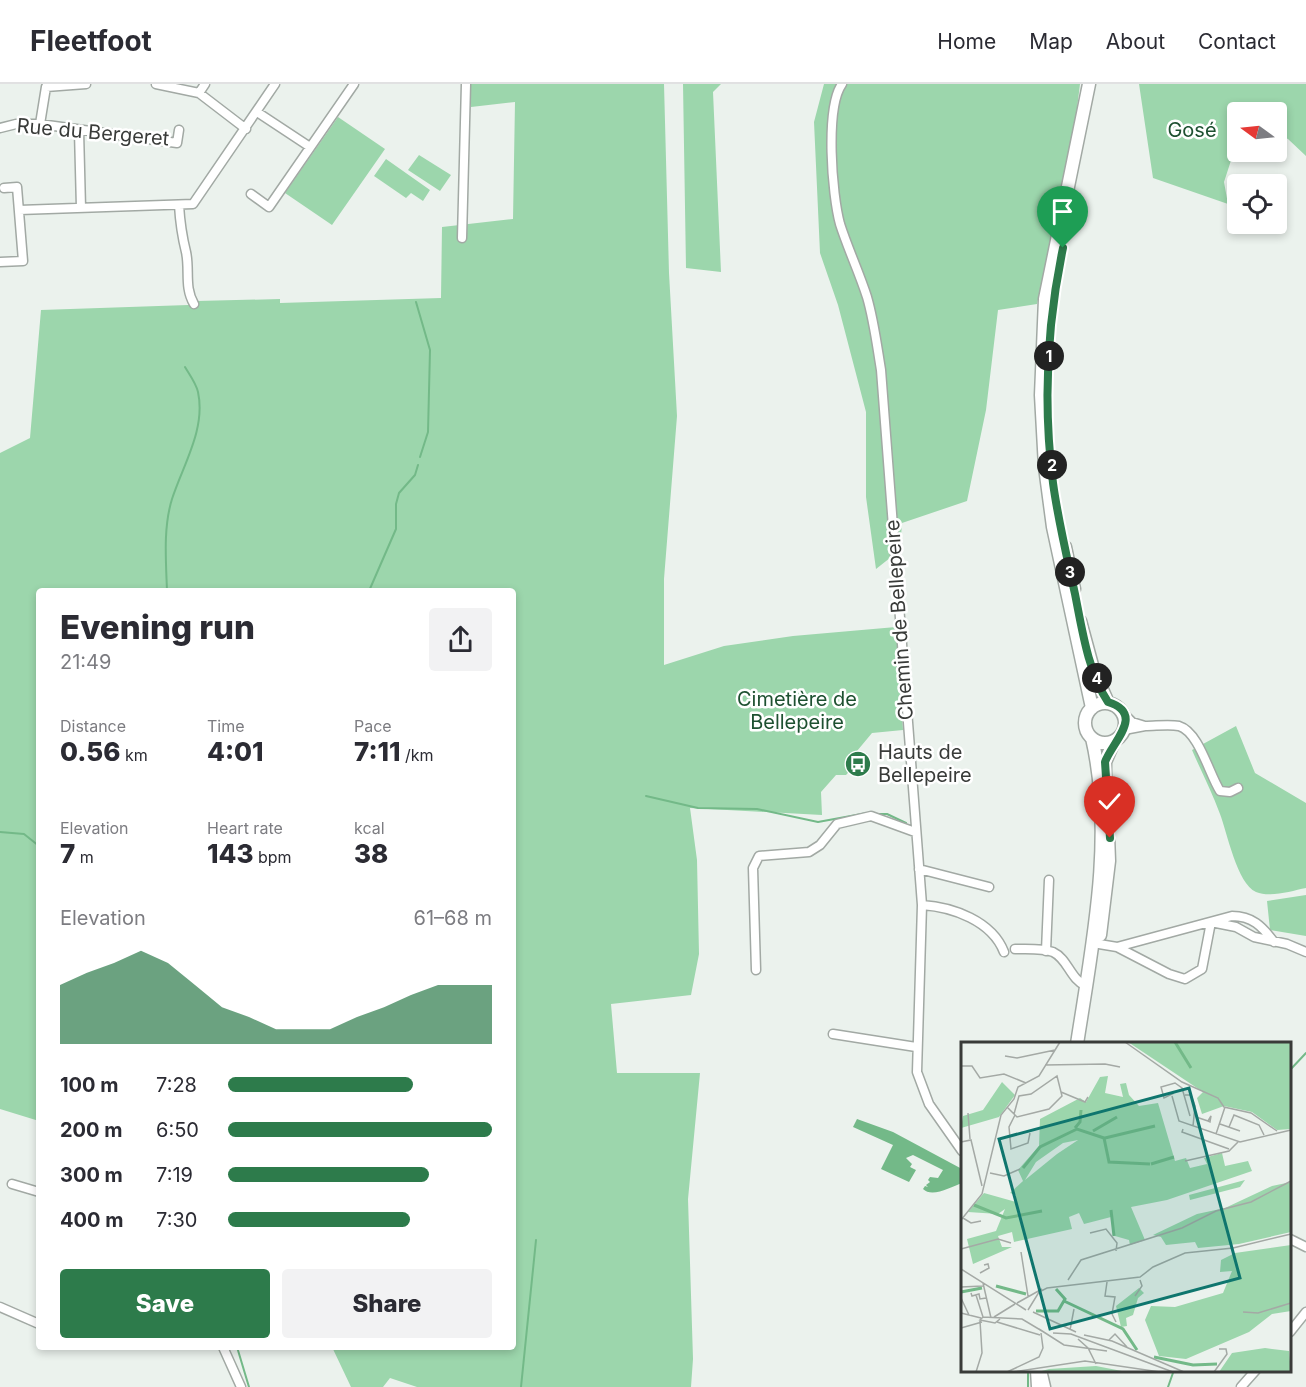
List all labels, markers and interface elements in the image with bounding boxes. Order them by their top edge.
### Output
text: Fleetfoot [30,24,152,58]
text: Home [937,29,996,54]
text: Map [1029,29,1073,54]
text: About [1106,29,1165,54]
text: Contact [1198,29,1276,54]
north arrow [1227,102,1287,162]
map controls [1227,102,1287,234]
street label: Rue du Bergeret [16,113,171,151]
park label: Gosé [1167,118,1217,142]
button: locate [1227,174,1287,234]
pin [1037,186,1088,248]
icon: arrive [1046,195,1079,228]
pin: 1 [1034,341,1064,371]
text: 1 [1046,346,1052,366]
pin: 2 [1037,450,1067,480]
text: 2 [1047,455,1057,475]
street label: Chemin de Bellepeire [880,519,918,721]
pin: 3 [1055,557,1085,587]
text: 3 [1065,562,1075,582]
text: Evening run [60,607,255,647]
button: share [429,608,492,671]
text: 21:49 [60,650,111,674]
pin: 4 [1082,663,1112,693]
text: 4 [1092,668,1102,688]
park label: Cimetière de Bellepeire [737,687,857,734]
text: Distance [60,716,126,736]
text: Time [207,716,245,736]
text: Pace [354,716,392,736]
text: 0.56 [60,736,120,767]
text: 4:01 [207,736,264,767]
text: 7:11 [354,736,401,767]
place label: Hauts de Bellepeire [878,740,972,787]
text: km [120,745,148,765]
text: /km [401,745,434,765]
bus stop icon: Hauts de Bellepeire [843,749,873,779]
pin [1084,776,1135,838]
icon: check [1093,785,1126,818]
text: Elevation [60,818,129,838]
text: Heart rate [207,818,283,838]
text: kcal [354,818,385,838]
text: 7 [60,838,75,869]
text: 143 [207,838,253,869]
text: 38 [354,838,388,869]
text: m [75,847,94,867]
text: bpm [253,847,292,867]
text: Elevation [60,906,146,930]
text: 61–68 m [414,906,492,930]
inset map [961,1042,1291,1372]
text: 100 m [60,1073,119,1097]
text: 7:28 [156,1073,197,1097]
text: 200 m [60,1118,123,1142]
text: 6:50 [156,1118,199,1142]
text: 300 m [60,1163,123,1187]
text: 7:19 [156,1163,193,1187]
text: 400 m [60,1208,124,1232]
text: 7:30 [156,1208,197,1232]
button: Save [60,1269,270,1338]
button: Share [282,1269,492,1338]

